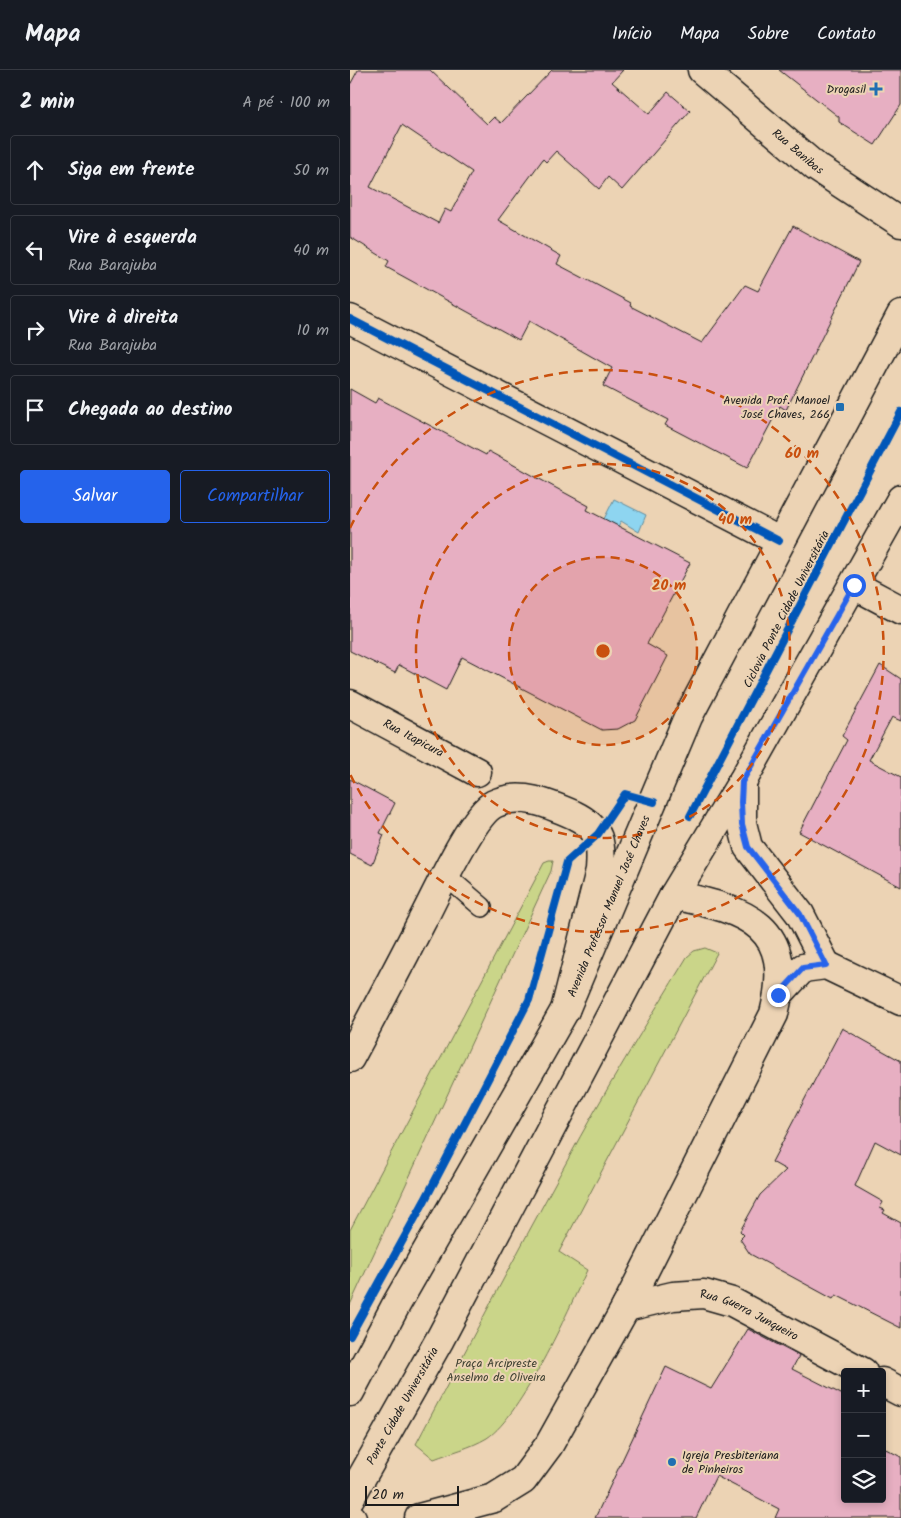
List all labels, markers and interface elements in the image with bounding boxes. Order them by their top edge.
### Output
text: Mapa [25,15,81,54]
text: Início [612,20,652,49]
text: Mapa [680,20,720,49]
text: Sobre [748,20,789,49]
text: Contato [817,20,876,49]
place label: Drogasil [827,80,866,99]
marker: Drogasil [870,83,882,95]
text: 2 min [20,86,75,119]
text: A pé · 100 m [242,90,330,115]
street label: Rua Banibas [768,124,827,180]
text: Siga em frente [68,155,195,185]
icon: ahead [21,156,49,184]
text: 50 m [293,158,329,183]
text: Vire à esquerda [68,223,197,253]
icon: left [21,236,49,264]
text: 40 m [293,238,329,263]
text: Rua Barajuba [68,253,157,278]
text: Vire à direita [68,303,178,333]
icon: right [21,316,49,344]
text: 10 m [297,318,329,343]
text: Rua Barajuba [68,333,157,358]
place label: Avenida Prof. Manoel José Chaves, 266 [723,391,830,424]
text: Chegada ao destino [68,395,233,425]
icon: arrive [21,396,49,424]
marker: Avenida Prof. Manoel José Chaves, 266 [834,401,846,413]
text: 60 m [785,442,819,466]
button: Salvar [20,470,170,523]
button: Compartilhar [180,470,330,523]
text: 40 m [718,508,752,532]
street label: Ciclovia Ponte Cidade Universitária [738,527,835,691]
text: 20 m [652,574,686,598]
route start [843,574,866,597]
centre of rings [594,642,612,660]
street label: Rua Itapicura [379,714,447,763]
street label: Avenida Professor Manuel José Chaves [562,813,656,1000]
route end [767,984,790,1007]
street label: Rua Guerra Junqueiro [700,1285,802,1346]
street label: Ponte Cidade Universitária [362,1343,444,1469]
park label: Praça Arcipreste Anselmo de Oliveira [446,1354,546,1387]
map controls [841,1368,886,1503]
button: + [841,1368,886,1413]
button: − [841,1413,886,1458]
place label: Igreja Presbiteriana de Pinheiros [682,1446,779,1479]
marker: Igreja Presbiteriana de Pinheiros [666,1456,678,1468]
button: layers [841,1458,886,1503]
scale bar [365,1483,459,1506]
text: 20 m [372,1484,404,1506]

